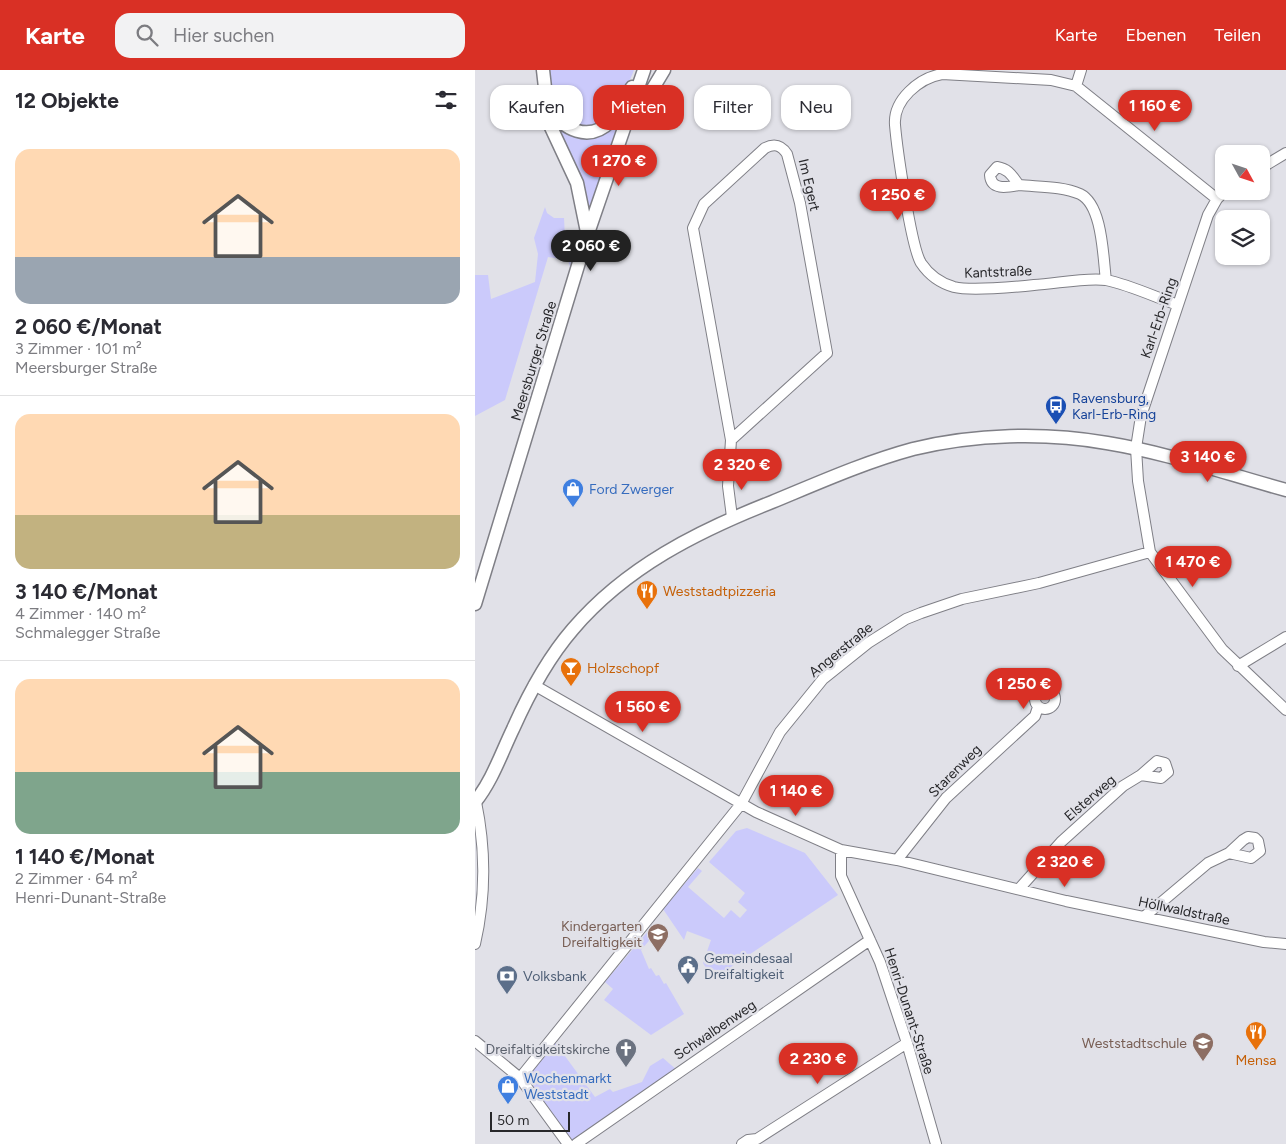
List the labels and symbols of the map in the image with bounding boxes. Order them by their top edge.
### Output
pin: 1 160 € [1109,90,1201,132]
pin: 1 270 € [573,144,665,187]
north arrow [1215,145,1270,200]
street label: Im Egert [795,157,823,213]
pin: 1 250 € [852,178,944,221]
pin: 2 060 € [545,230,637,272]
street label: Kantstraße [964,262,1033,282]
street label: Karl-Erb-Ring [1137,275,1181,361]
street label: Meersburger Straße [508,299,560,423]
place label: Ravensburg, Karl-Erb-Ring [1072,390,1156,423]
bus stop icon: Ravensburg, Karl-Erb-Ring [1044,394,1068,425]
pin: 3 140 € [1162,440,1254,483]
pin: 2 320 € [696,448,788,491]
shop icon: Ford Zwerger [561,477,585,508]
place label: Ford Zwerger [589,481,674,498]
pin: 1 470 € [1147,546,1239,588]
restaurant icon: Weststadtpizzeria [635,579,659,610]
place label: Weststadtpizzeria [663,583,776,600]
street label: Angerstraße [806,619,877,681]
bar icon: Holzschopf [559,656,583,687]
place label: Holzschopf [587,660,660,677]
pin: 1 250 € [978,668,1070,710]
pin: 1 560 € [597,690,689,733]
street label: Starenweg [925,741,985,801]
street label: Elsterweg [1061,771,1119,825]
pin: 1 140 € [750,774,842,817]
pin: 2 320 € [1019,846,1111,888]
street label: Höllwaldstraße [1137,893,1232,929]
place label: Kindergarten Dreifaltigkeit [561,918,642,951]
school or university icon: Kindergarten Dreifaltigkeit [646,922,670,953]
street label: Henri-Dunant-Straße [880,945,938,1077]
place label: Gemeindesaal Dreifaltigkeit [704,950,793,983]
public building icon: Gemeindesaal Dreifaltigkeit [676,954,700,985]
bank icon: Volksbank [495,964,519,995]
place label: Volksbank [523,968,587,985]
street label: Schwalbenweg [671,996,759,1064]
restaurant icon: Mensa [1244,1020,1268,1051]
school or university icon: Weststadtschule [1191,1031,1215,1062]
place label: Weststadtschule [1082,1035,1187,1052]
church icon: Dreifaltigkeitskirche [614,1037,638,1068]
place label: Dreifaltigkeitskirche [486,1041,610,1058]
pin: 2 230 € [772,1042,864,1085]
place label: Mensa [1236,1052,1276,1069]
place label: Wochenmarkt Weststadt [524,1070,612,1103]
shop icon: Wochenmarkt Weststadt [496,1074,520,1105]
scale bar [490,1109,570,1132]

